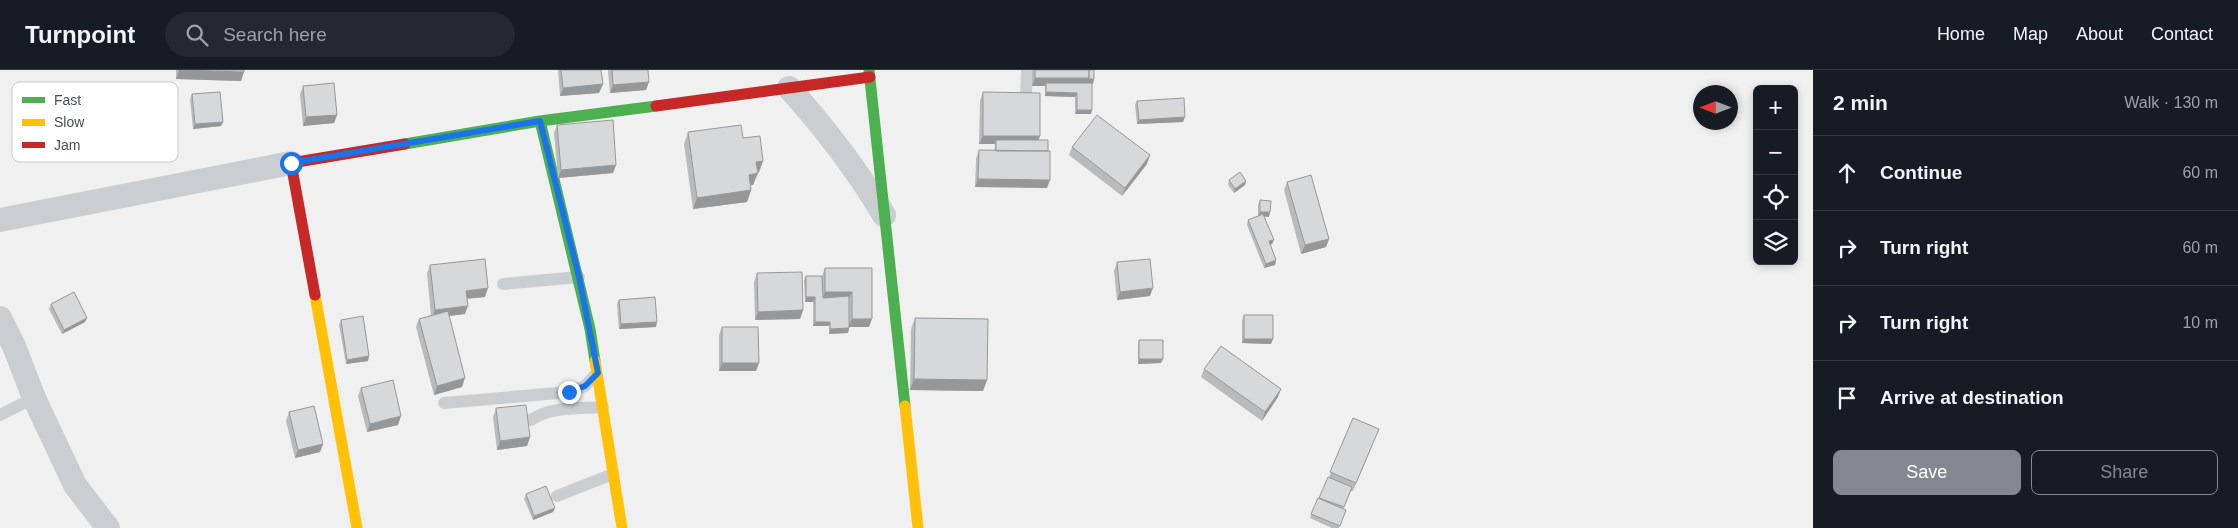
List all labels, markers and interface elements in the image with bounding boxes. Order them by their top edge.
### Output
search box [165,12,515,57]
text: Turnpoint [25,21,135,48]
icon: search [183,21,211,49]
text: Search here [223,24,327,45]
text: Home [1937,24,1985,44]
text: Map [2013,24,2048,44]
text: About [2076,24,2123,44]
text: Contact [2151,24,2213,44]
legend [12,82,178,162]
north arrow [1693,85,1738,130]
map controls [1753,85,1798,265]
button: + [1753,85,1798,130]
text: 2 min [1833,91,1888,114]
text: Fast [54,92,81,108]
text: Walk · 130 m [2124,94,2218,111]
text: Slow [54,114,85,130]
button: − [1753,130,1798,175]
text: Jam [54,137,80,153]
route start [280,152,303,175]
icon: ahead [1833,159,1861,187]
text: Continue [1880,162,1962,183]
text: 60 m [2182,164,2218,181]
button: locate [1753,175,1798,220]
button: layers [1753,220,1798,265]
icon: right [1833,234,1861,262]
text: Turn right [1880,237,1968,258]
text: 60 m [2182,239,2218,256]
icon: right [1833,309,1861,337]
text: Turn right [1880,312,1968,333]
text: 10 m [2182,314,2218,331]
route end [558,381,581,404]
icon: arrive [1833,384,1861,412]
text: Arrive at destination [1880,387,2064,408]
button: Save [1833,450,2021,495]
button: Share [2031,450,2218,495]

